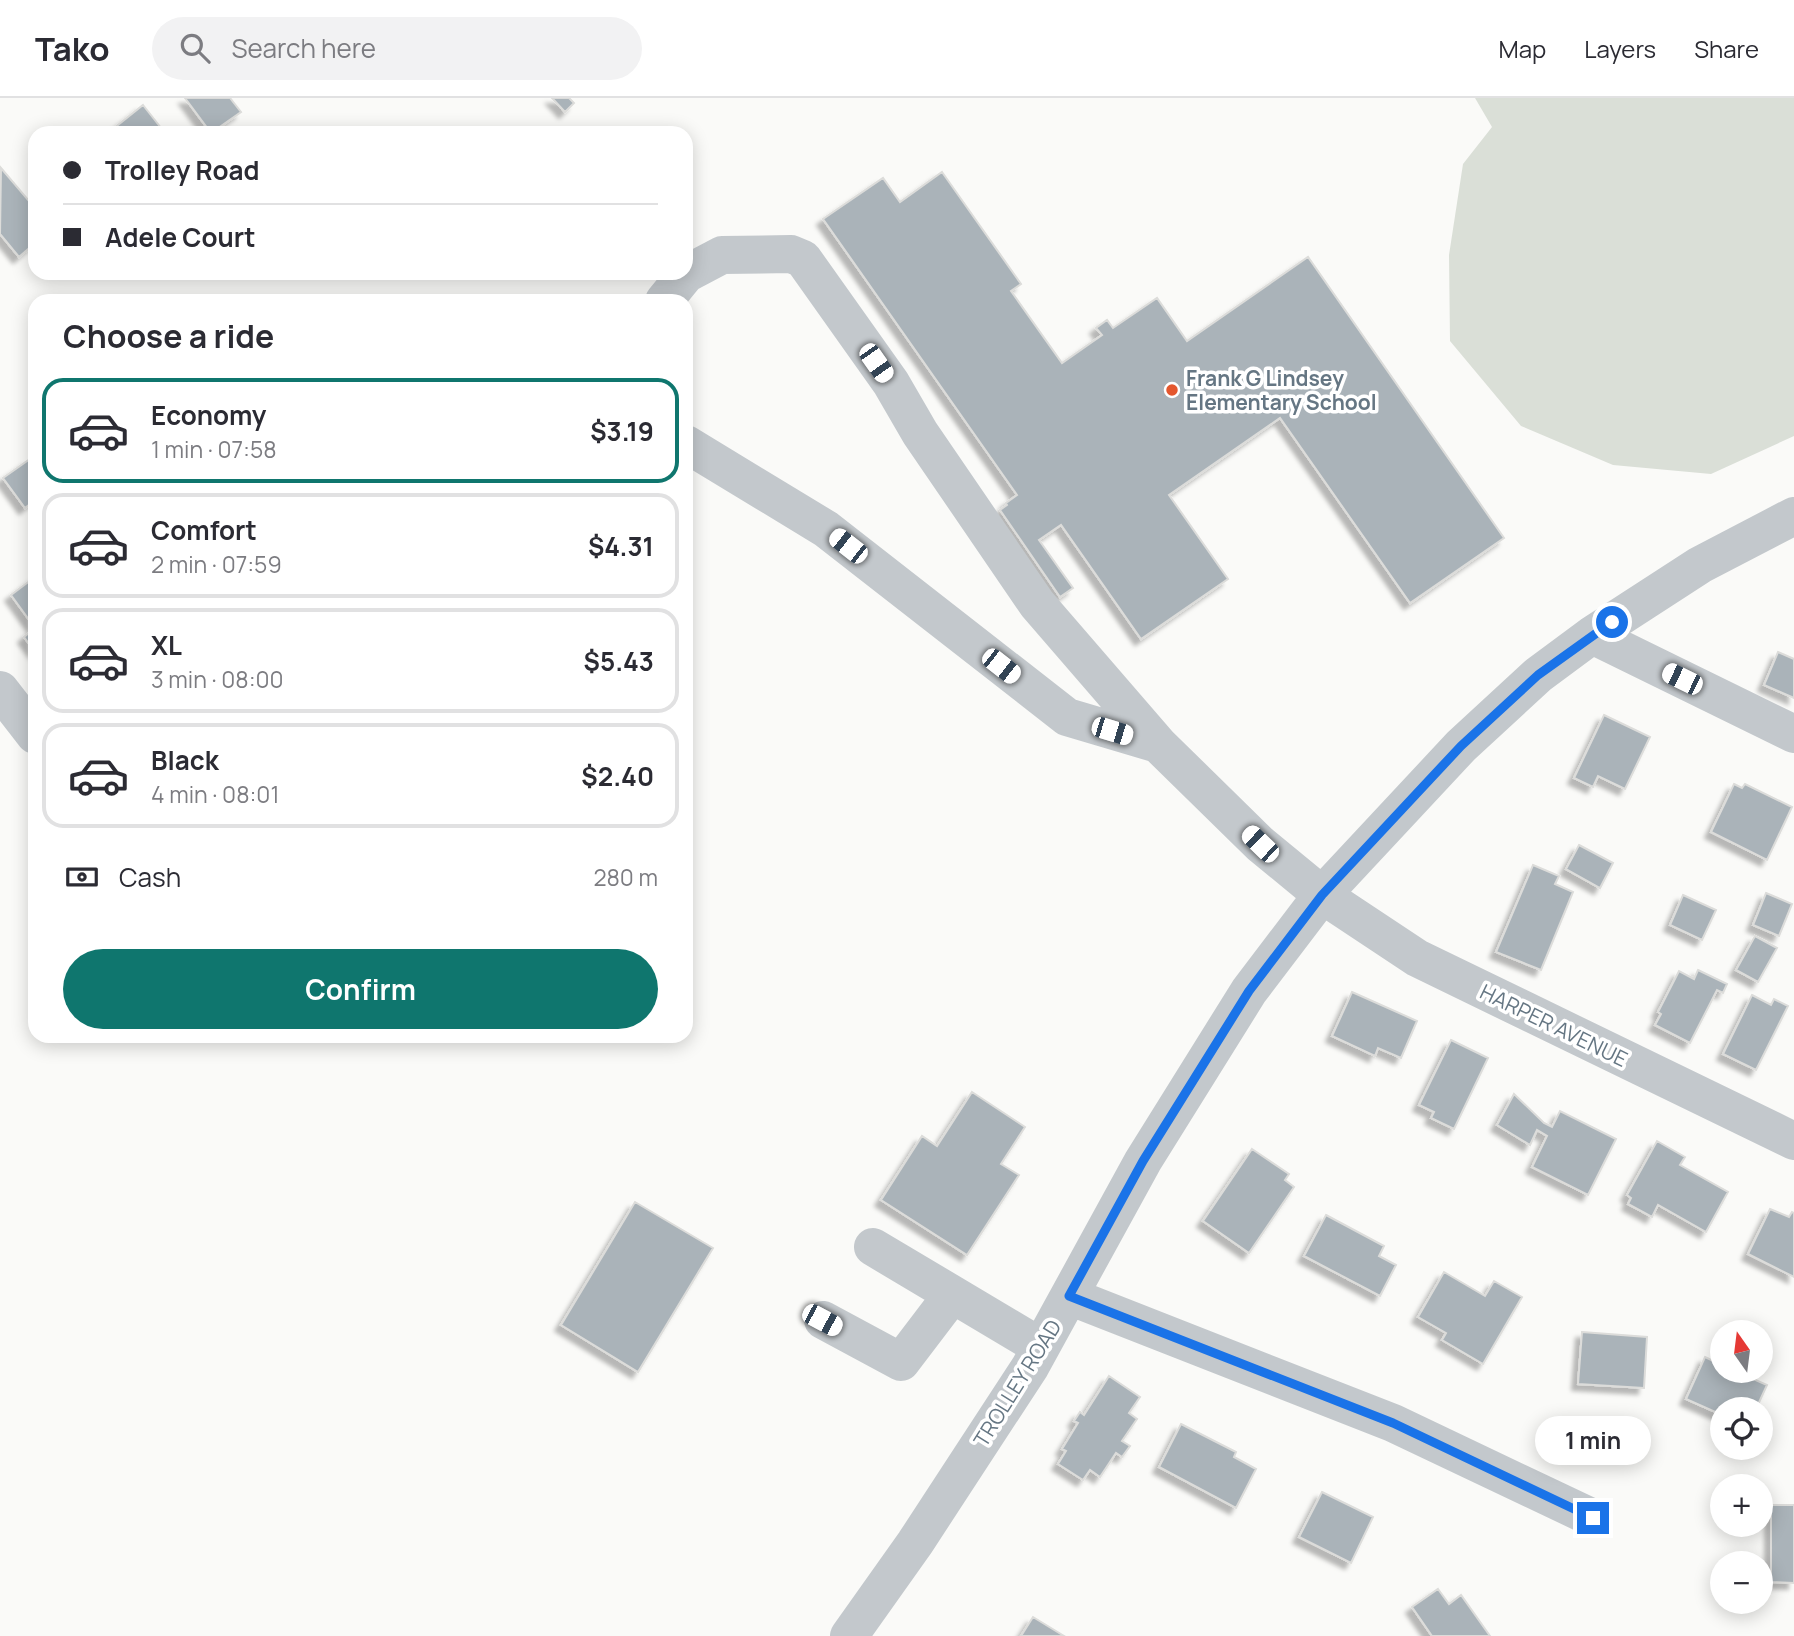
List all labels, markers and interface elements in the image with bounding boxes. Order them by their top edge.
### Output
search box [152,17,642,80]
text: Tako [35,26,110,71]
icon: search [176,29,214,67]
text: Search here [232,30,376,66]
text: Map [1499,32,1546,65]
text: Layers [1584,32,1656,65]
text: Share [1694,32,1759,65]
text: Trolley Road [105,152,260,188]
text: Adele Court [105,219,255,255]
text: Choose a ride [63,314,274,358]
car [856,340,897,386]
place label: Frank G Lindsey Elementary School [1186,364,1377,416]
marker: Frank G Lindsey Elementary School [1164,382,1180,398]
text: Economy [151,397,266,433]
icon: car [67,399,130,462]
text: $3.19 [590,413,654,449]
text: 1 min · 07:58 [151,433,277,465]
text: Comfort [151,512,257,548]
icon: car [67,514,130,577]
car [825,525,872,567]
text: $4.31 [588,528,654,564]
text: 2 min · 07:59 [151,548,282,580]
route start [1596,606,1628,638]
text: XL [151,627,182,663]
icon: car [67,629,130,692]
text: $5.43 [584,643,654,679]
car [978,645,1025,687]
car [1659,660,1706,698]
text: 3 min · 08:00 [151,663,284,695]
car [1089,715,1136,747]
text: Black [151,742,219,778]
icon: car [67,744,130,807]
text: $2.40 [581,758,654,794]
text: 4 min · 08:01 [151,778,279,810]
car [1238,822,1283,866]
icon: cash [63,858,101,896]
text: Cash [119,859,181,895]
text: 280 m [593,861,658,893]
button: Confirm [63,949,658,1029]
street label: HARPER AVENUE [1476,977,1632,1073]
car [799,1301,846,1339]
street label: TROLLEY ROAD [967,1314,1067,1452]
north arrow [1710,1320,1773,1382]
map controls [1710,1320,1773,1614]
button: locate [1710,1397,1773,1460]
callout: 1 min [1535,1416,1651,1466]
text: 1 min [1565,1424,1621,1456]
button: + [1710,1474,1773,1537]
route end [1577,1502,1609,1534]
button: − [1710,1551,1773,1614]

